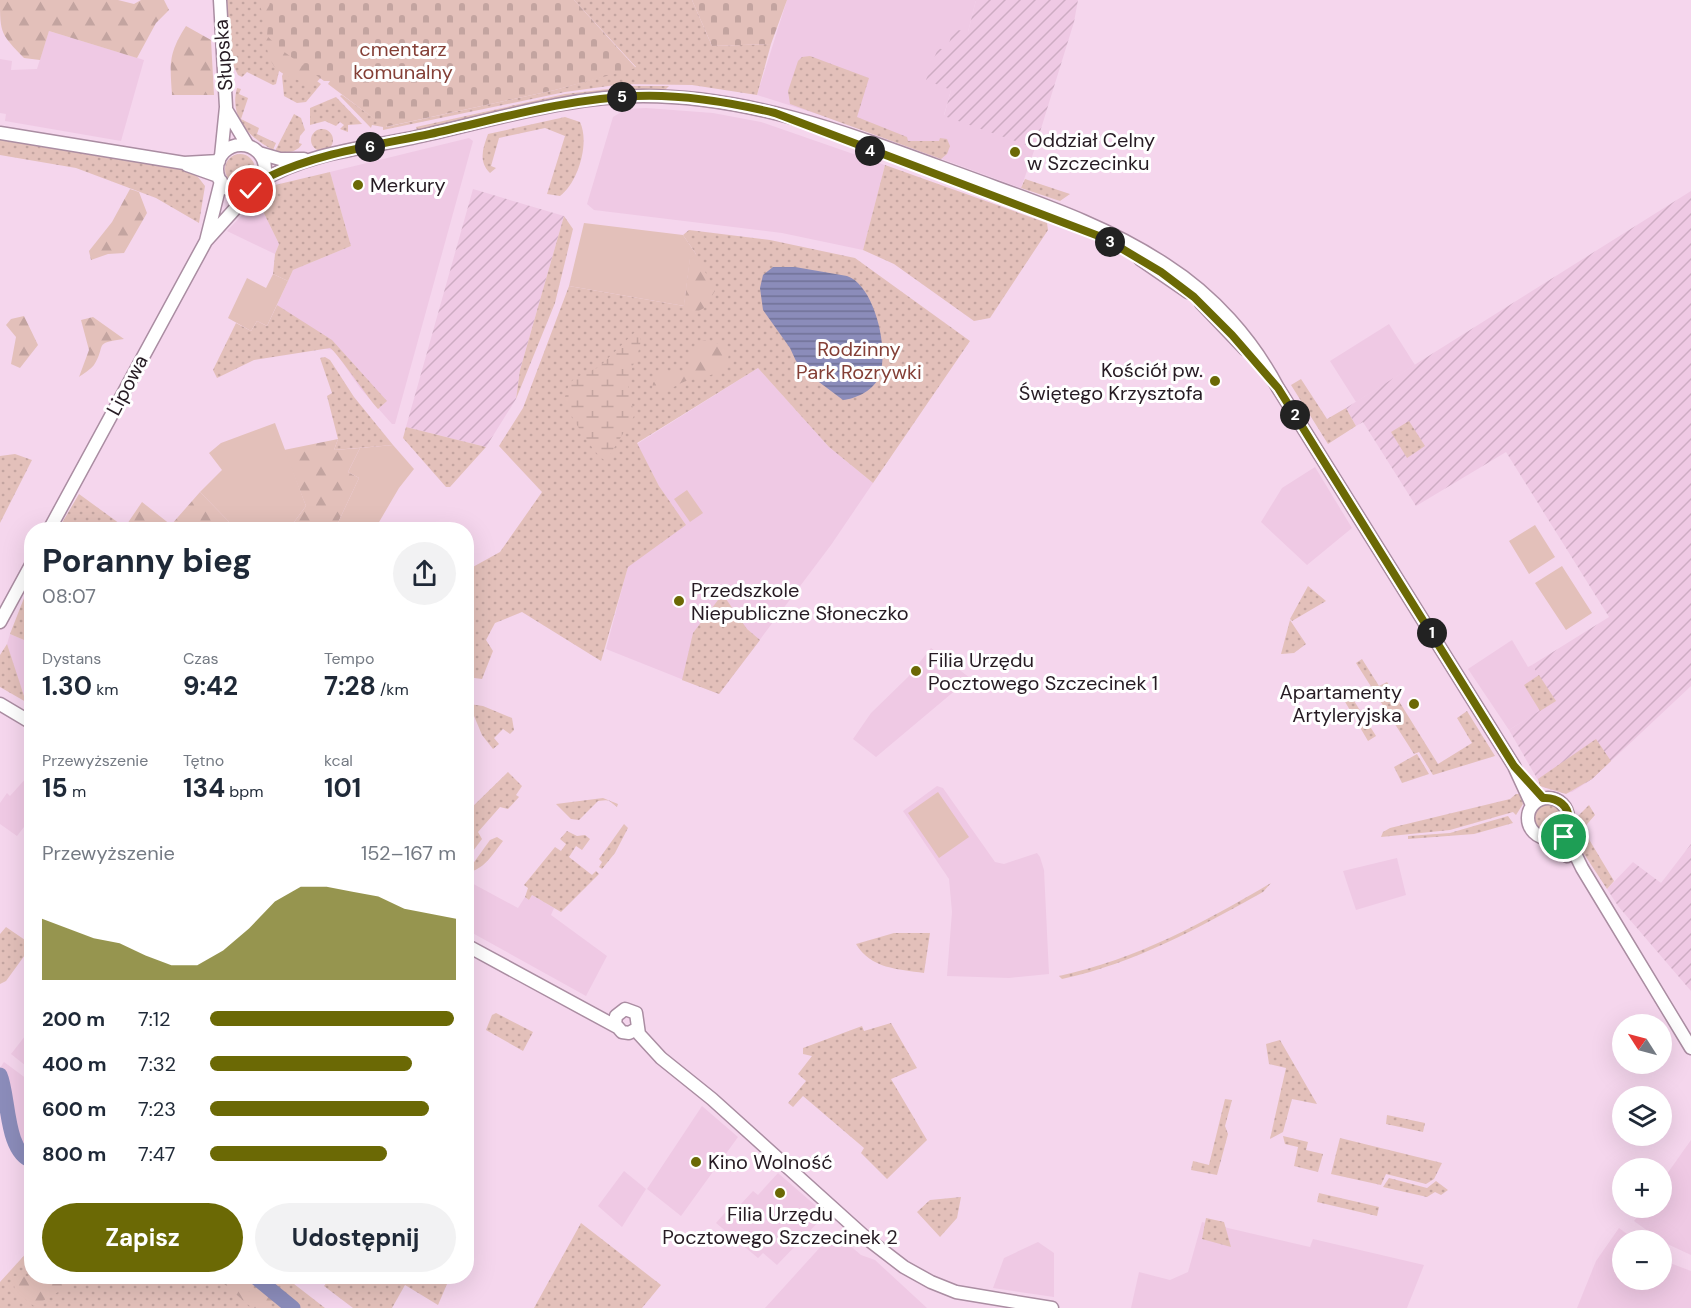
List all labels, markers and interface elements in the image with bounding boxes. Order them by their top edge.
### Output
street label: Słupska [208,18,238,92]
park label: cmentarz komunalny [353,36,453,85]
pin: 5 [607,82,637,112]
text: 5 [617,86,627,107]
place label: Oddział Celny w Szczecinku [1027,127,1155,176]
pin: 6 [355,132,385,162]
text: 6 [365,136,375,157]
pin: 4 [855,136,885,166]
text: 4 [865,140,875,161]
marker: Oddział Celny w Szczecinku [1008,145,1022,159]
pin [225,165,276,216]
place label: Merkury [370,172,446,198]
icon: check [234,174,267,207]
marker: Merkury [351,178,365,192]
pin: 3 [1095,227,1125,257]
text: 3 [1105,231,1115,252]
park label: Rodzinny Park Rozrywki [796,336,922,385]
street label: Lipowa [100,350,154,420]
place label: Kościół pw. Świętego Krzysztofa [1019,357,1203,406]
marker: Kościół pw. Świętego Krzysztofa [1208,374,1222,388]
pin: 2 [1280,400,1310,430]
text: 2 [1290,404,1300,425]
text: Poranny bieg [42,539,252,582]
button: share [393,542,456,605]
place label: Przedszkole Niepubliczne Słoneczko [691,577,909,626]
text: 08:07 [42,583,96,609]
marker: Przedszkole Niepubliczne Słoneczko [672,594,686,608]
pin: 1 [1417,618,1447,648]
text: 1 [1429,622,1435,643]
place label: Filia Urzędu Pocztowego Szczecinek 1 [928,647,1158,696]
text: Dystans [42,648,101,669]
text: Czas [183,648,219,669]
text: Tempo [324,648,374,669]
marker: Filia Urzędu Pocztowego Szczecinek 1 [909,664,923,678]
text: 1.30 [42,669,92,703]
text: 9:42 [183,669,238,703]
text: 7:28 [324,669,376,703]
text: km [92,679,119,700]
text: /km [376,679,409,700]
place label: Apartamenty Artyleryjska [1280,679,1402,728]
marker: Apartamenty Artyleryjska [1407,697,1421,711]
text: Przewyższenie [42,750,148,771]
text: Tętno [183,750,224,771]
text: kcal [324,750,353,771]
text: 15 [42,771,68,805]
text: 134 [183,771,225,805]
text: 101 [324,771,361,805]
text: m [68,781,86,802]
text: bpm [225,781,264,802]
pin [1538,811,1589,862]
icon: arrive [1547,820,1580,853]
text: Przewyższenie [42,840,175,866]
text: 152–167 m [361,840,456,866]
text: 200 m [42,1006,105,1032]
text: 7:12 [138,1006,170,1032]
north arrow [1612,1014,1672,1074]
map controls [1612,1014,1672,1290]
text: 400 m [42,1051,107,1077]
text: 7:32 [138,1051,176,1077]
button: layers [1612,1086,1672,1146]
text: 600 m [42,1096,106,1122]
text: 7:23 [138,1096,176,1122]
text: 800 m [42,1141,106,1167]
text: 7:47 [138,1141,176,1167]
place label: Kino Wolność [708,1149,833,1175]
marker: Kino Wolność [689,1155,703,1169]
button: + [1612,1158,1672,1218]
marker: Filia Urzędu Pocztowego Szczecinek 2 [773,1186,787,1200]
place label: Filia Urzędu Pocztowego Szczecinek 2 [662,1201,898,1250]
button: Zapisz [42,1203,243,1272]
button: Udostępnij [255,1203,456,1272]
button: − [1612,1230,1672,1290]

